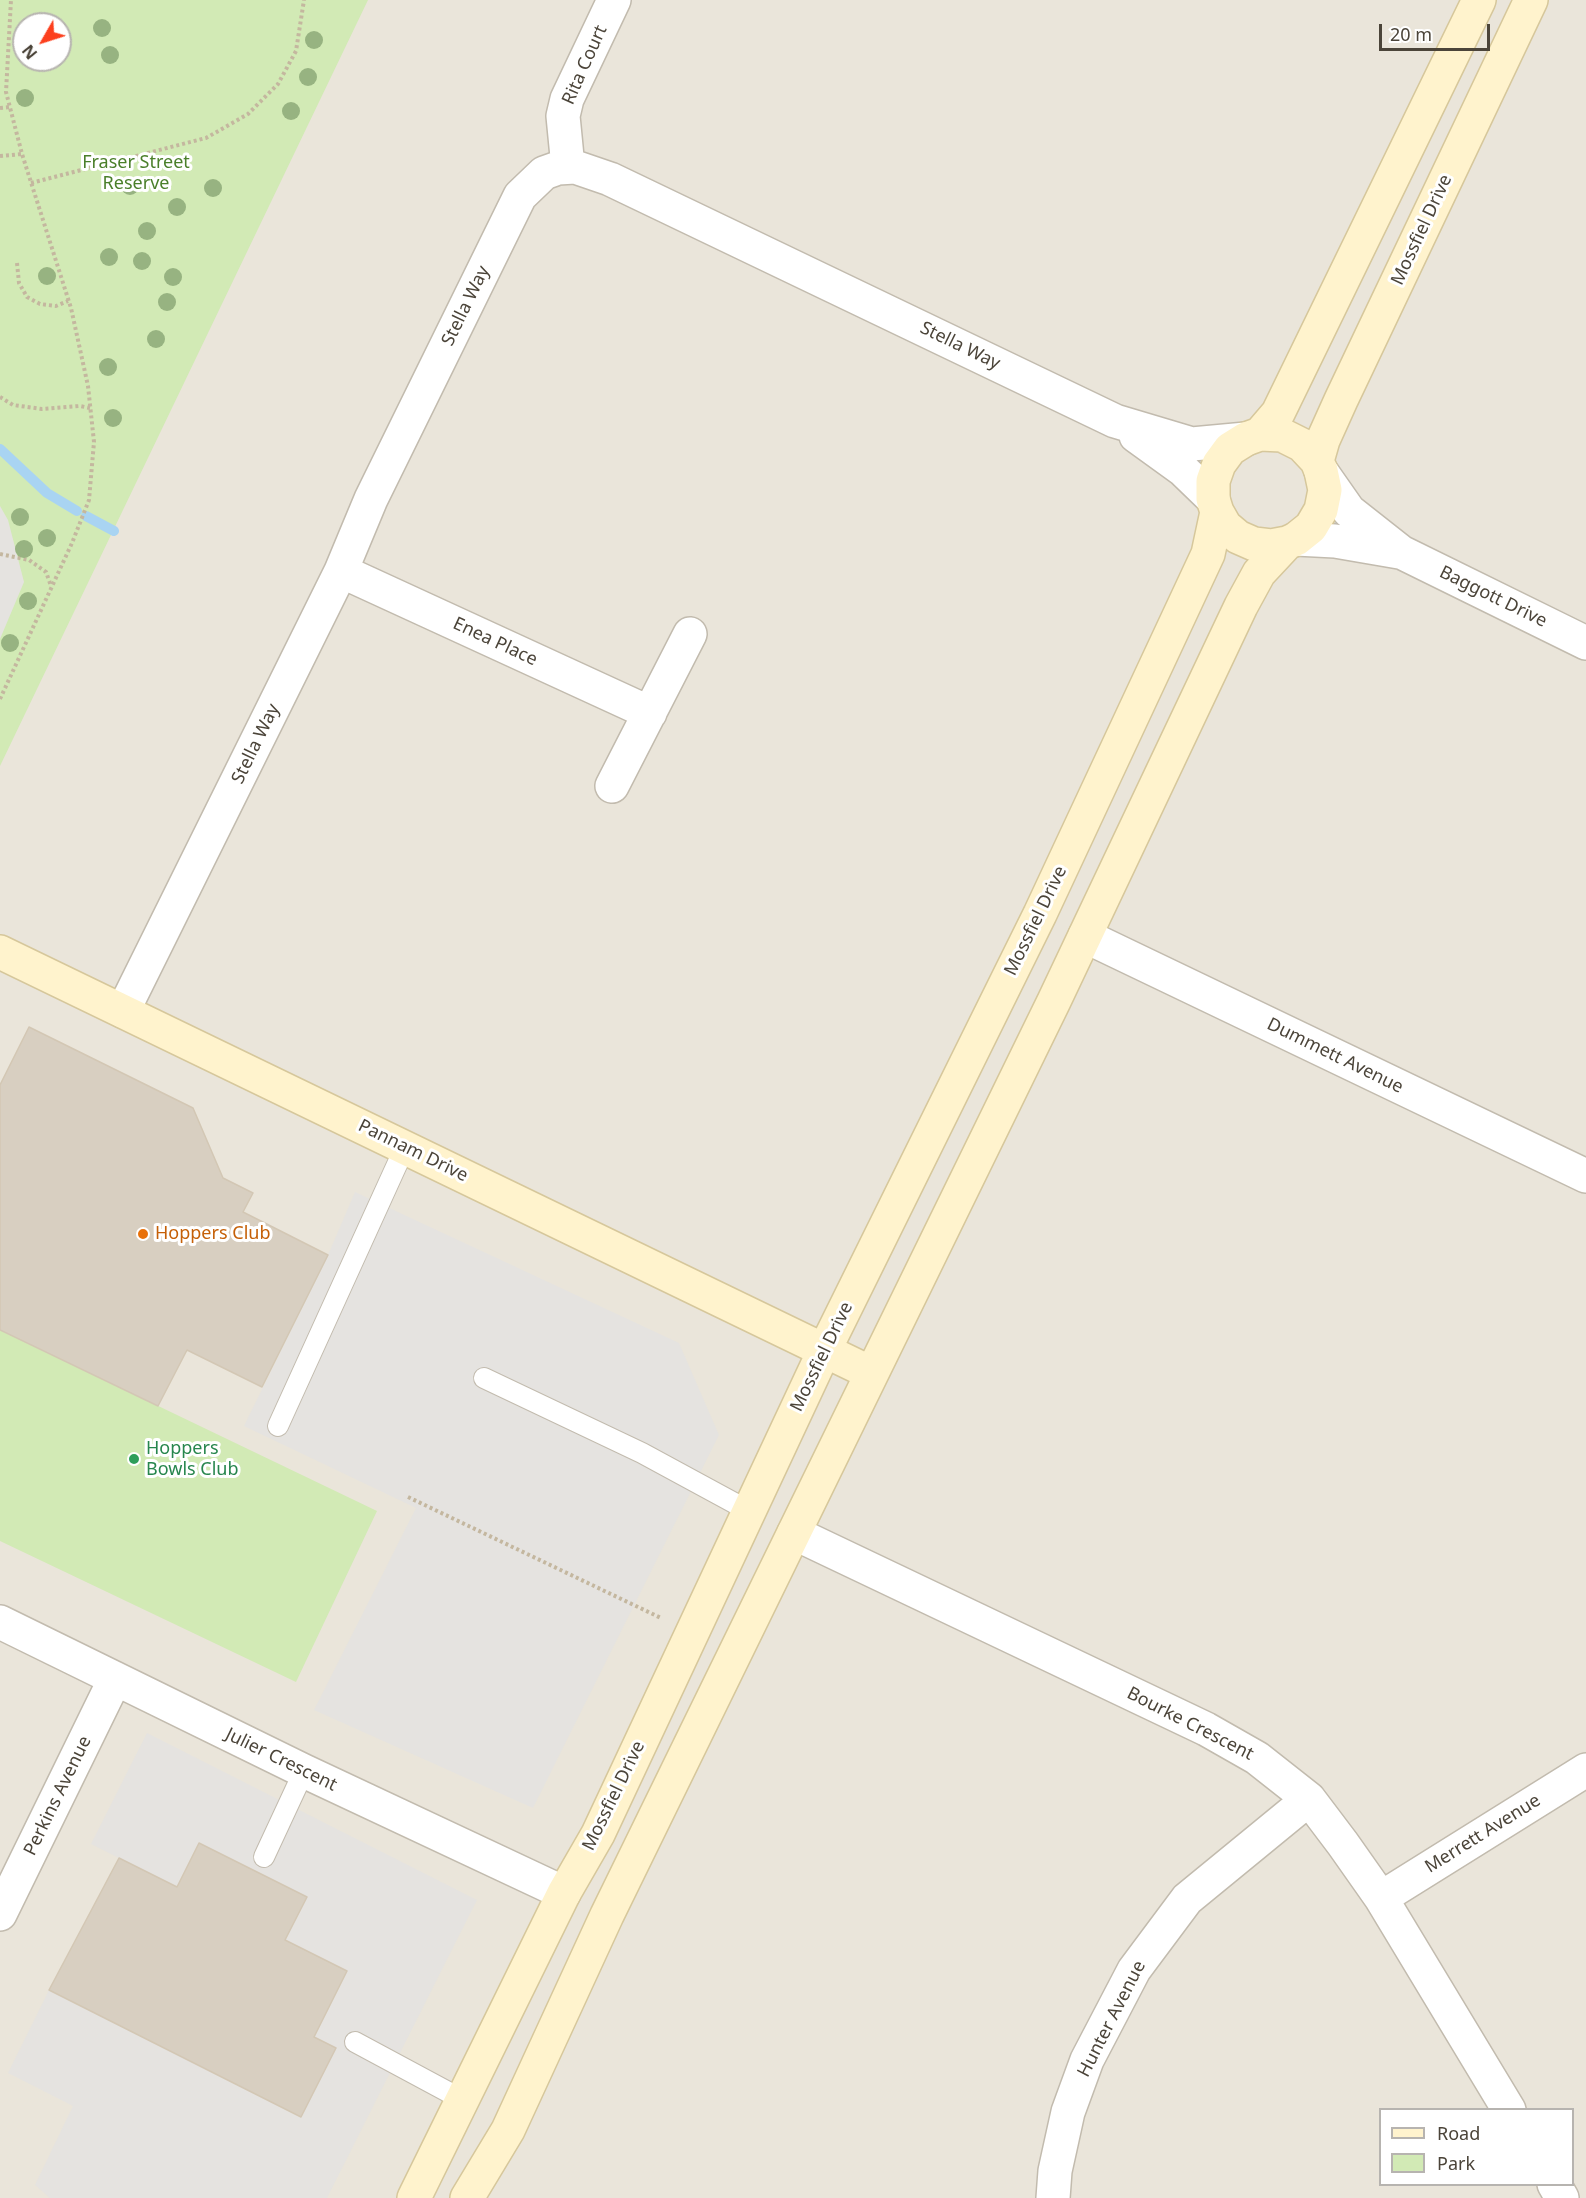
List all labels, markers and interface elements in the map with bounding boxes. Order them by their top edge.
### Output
north arrow [12,12,72,72]
scale bar [1382,12,1493,50]
street label: Rita Court [558,22,612,108]
text: 20 m [1390,22,1432,46]
text: N [17,40,42,64]
park label: Fraser Street Reserve [82,152,190,195]
street label: Mossfiel Drive [1387,171,1457,289]
street label: Stella Way [437,263,495,349]
street label: Stella Way [917,317,1003,375]
street label: Baggott Drive [1436,562,1550,632]
street label: Enea Place [449,613,541,671]
street label: Stella Way [227,701,285,787]
street label: Mossfiel Drive [1000,863,1072,979]
street label: Dummett Avenue [1263,1014,1407,1098]
street label: Pannam Drive [355,1115,471,1187]
place label: Hoppers Club [155,1223,270,1245]
marker: Hoppers Club [136,1227,150,1241]
street label: Mossfiel Drive [786,1299,858,1415]
place label: Hoppers Bowls Club [146,1438,239,1480]
marker: Hoppers Bowls Club [127,1452,141,1466]
street label: Bourke Crescent [1123,1683,1257,1765]
street label: Julier Crescent [222,1724,340,1796]
street label: Perkins Avenue [20,1733,96,1859]
street label: Mossfiel Drive [578,1738,650,1854]
street label: Merrett Avenue [1421,1790,1545,1878]
street label: Hunter Avenue [1073,1957,1151,2081]
legend [1379,2108,1574,2186]
text: Road [1437,2121,1480,2145]
text: Park [1437,2151,1475,2175]

